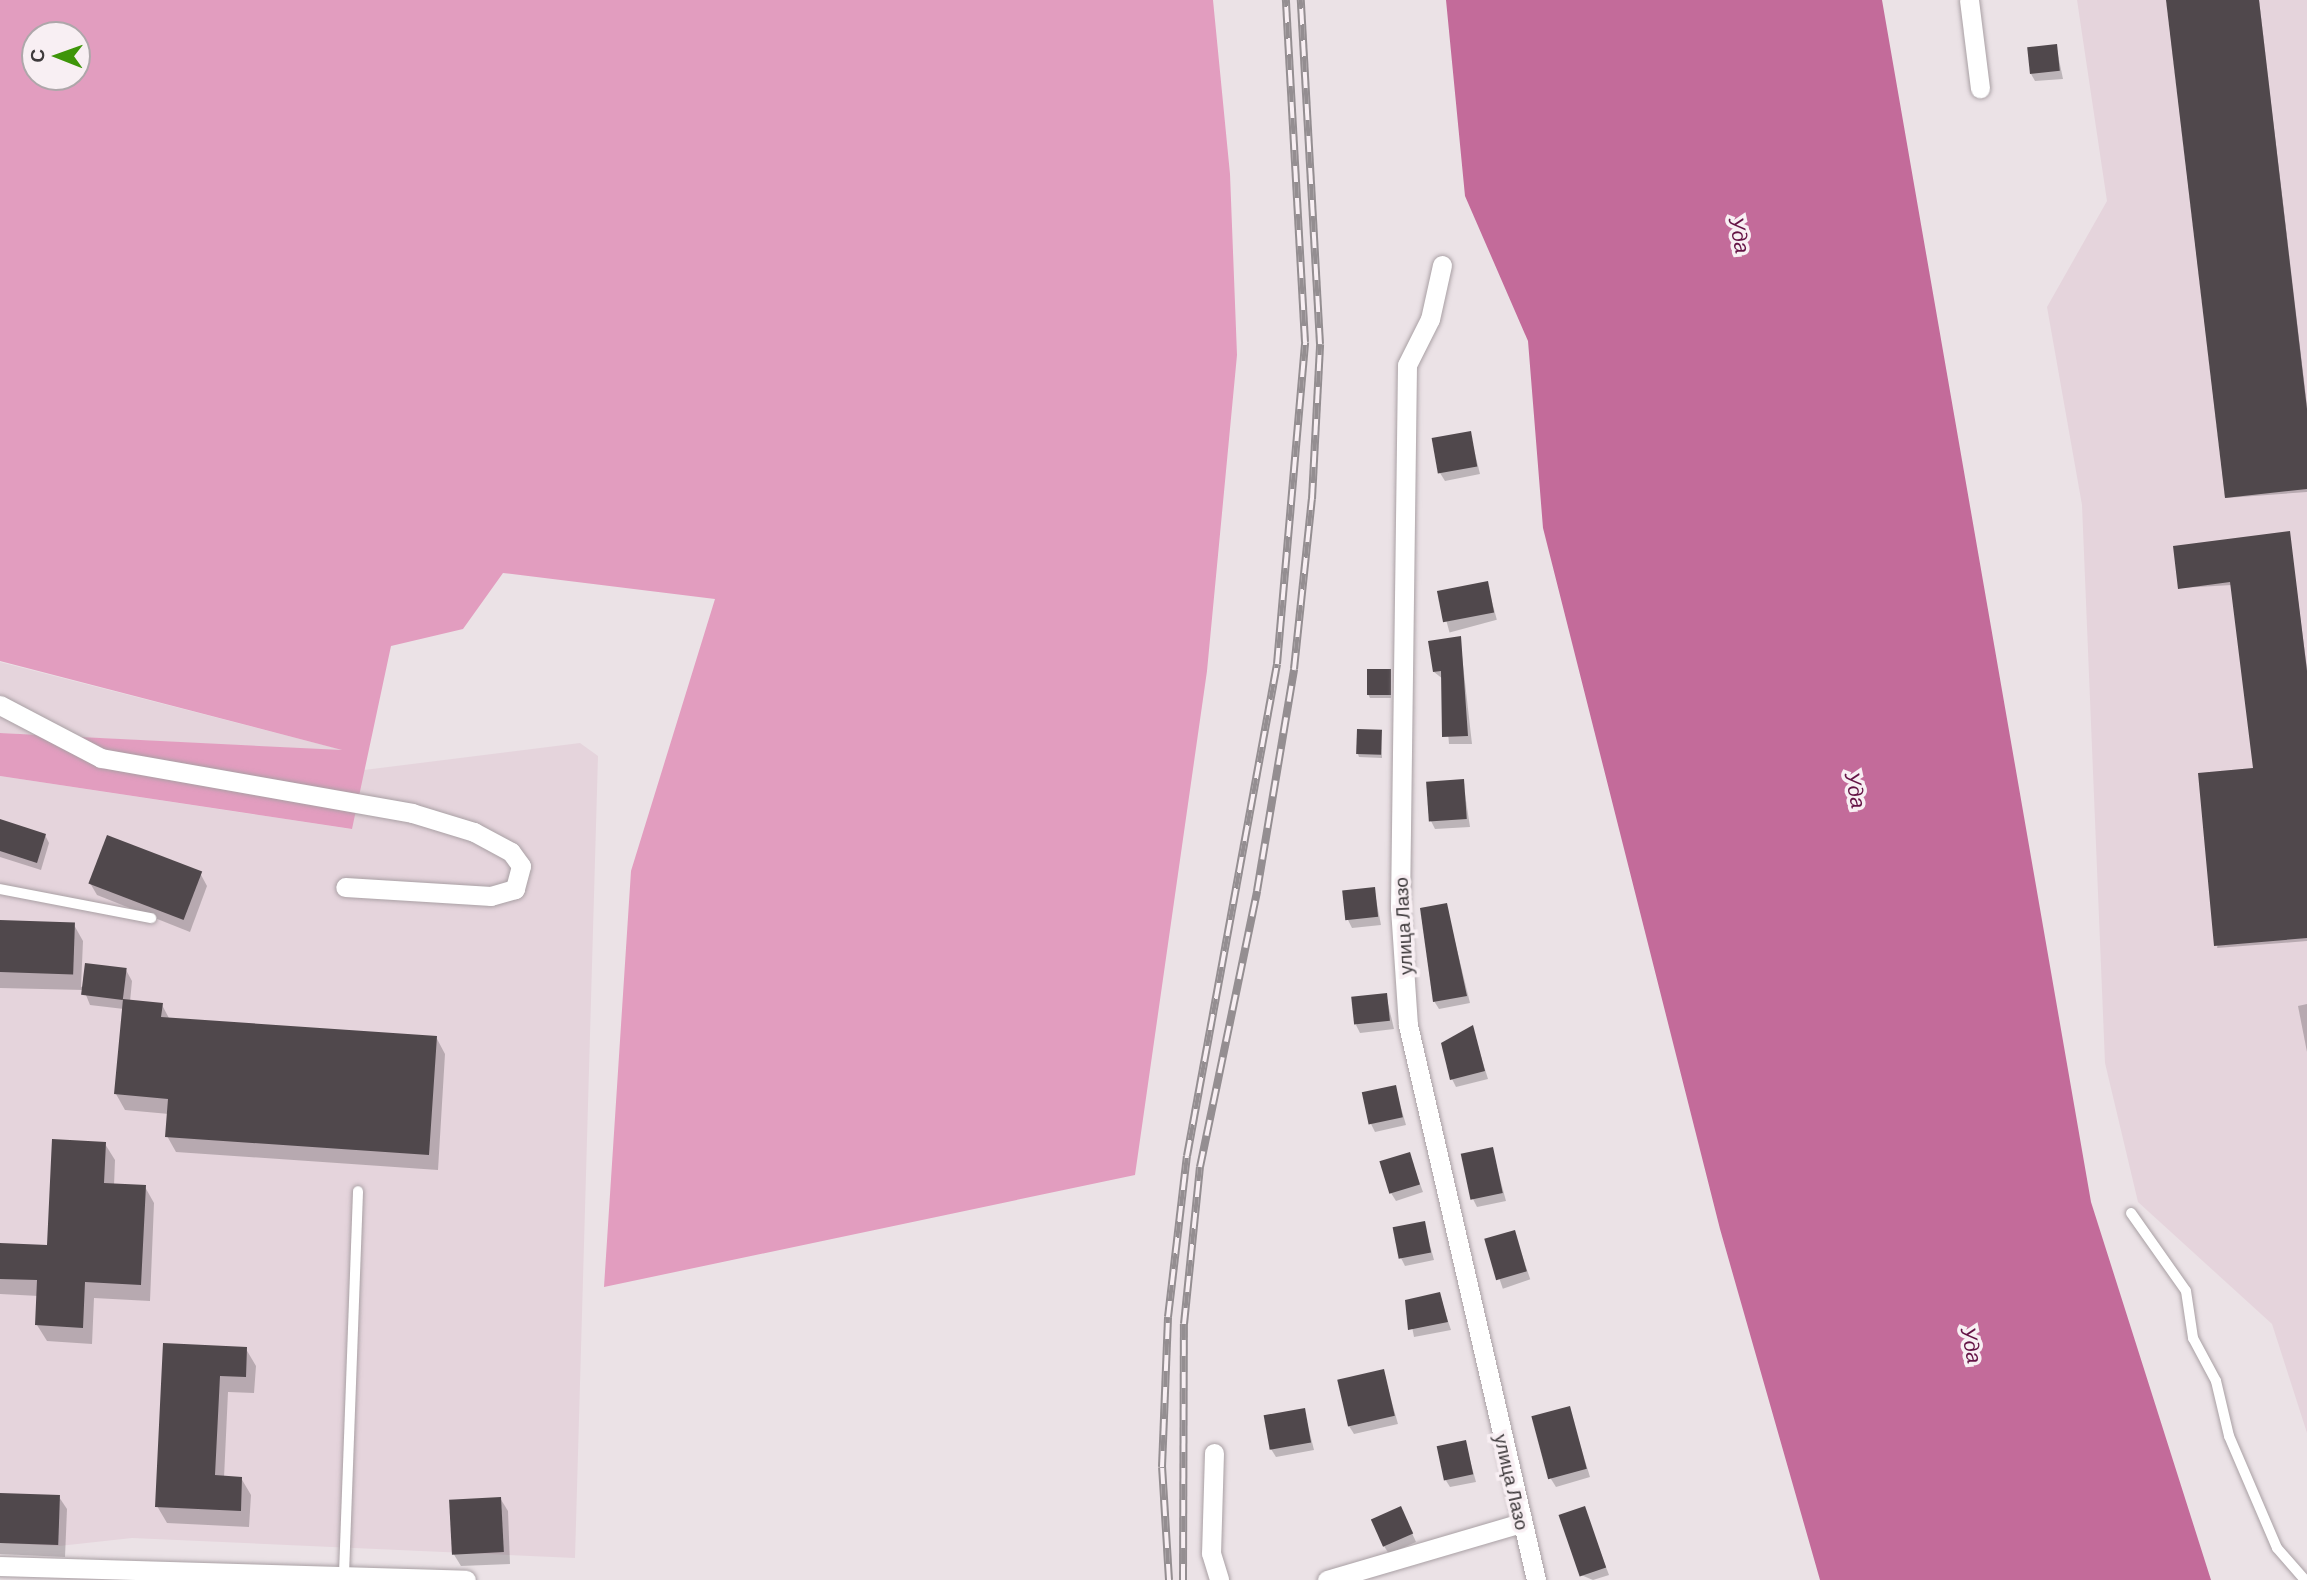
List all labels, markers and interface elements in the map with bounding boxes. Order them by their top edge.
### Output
north arrow [21,21,91,91]
text: С [25,49,48,63]
water label: Уда [1724,215,1756,255]
water label: Уда [1840,770,1872,810]
street label: улица Лазо [1389,877,1417,975]
water label: Уда [1956,1325,1988,1365]
street label: улица Лазо [1490,1432,1534,1532]

